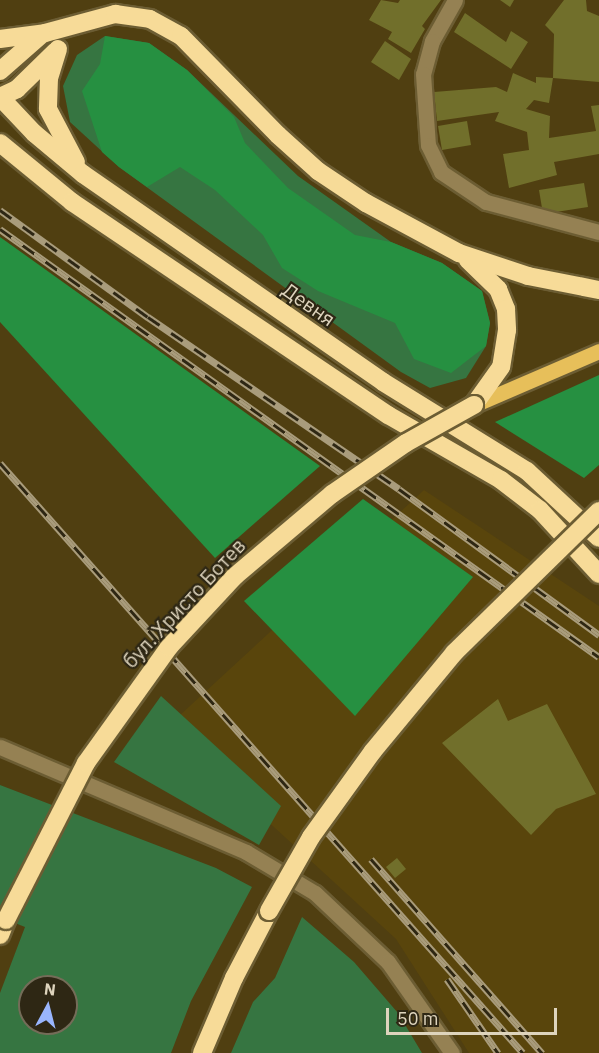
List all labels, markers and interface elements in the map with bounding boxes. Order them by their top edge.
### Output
street label: Девня [278,277,340,331]
street label: бул. Христо Ботев [118,533,250,673]
north arrow [18,975,78,1035]
text: N [43,978,57,1000]
scale bar [389,996,560,1034]
text: 50 m [397,1007,439,1030]

